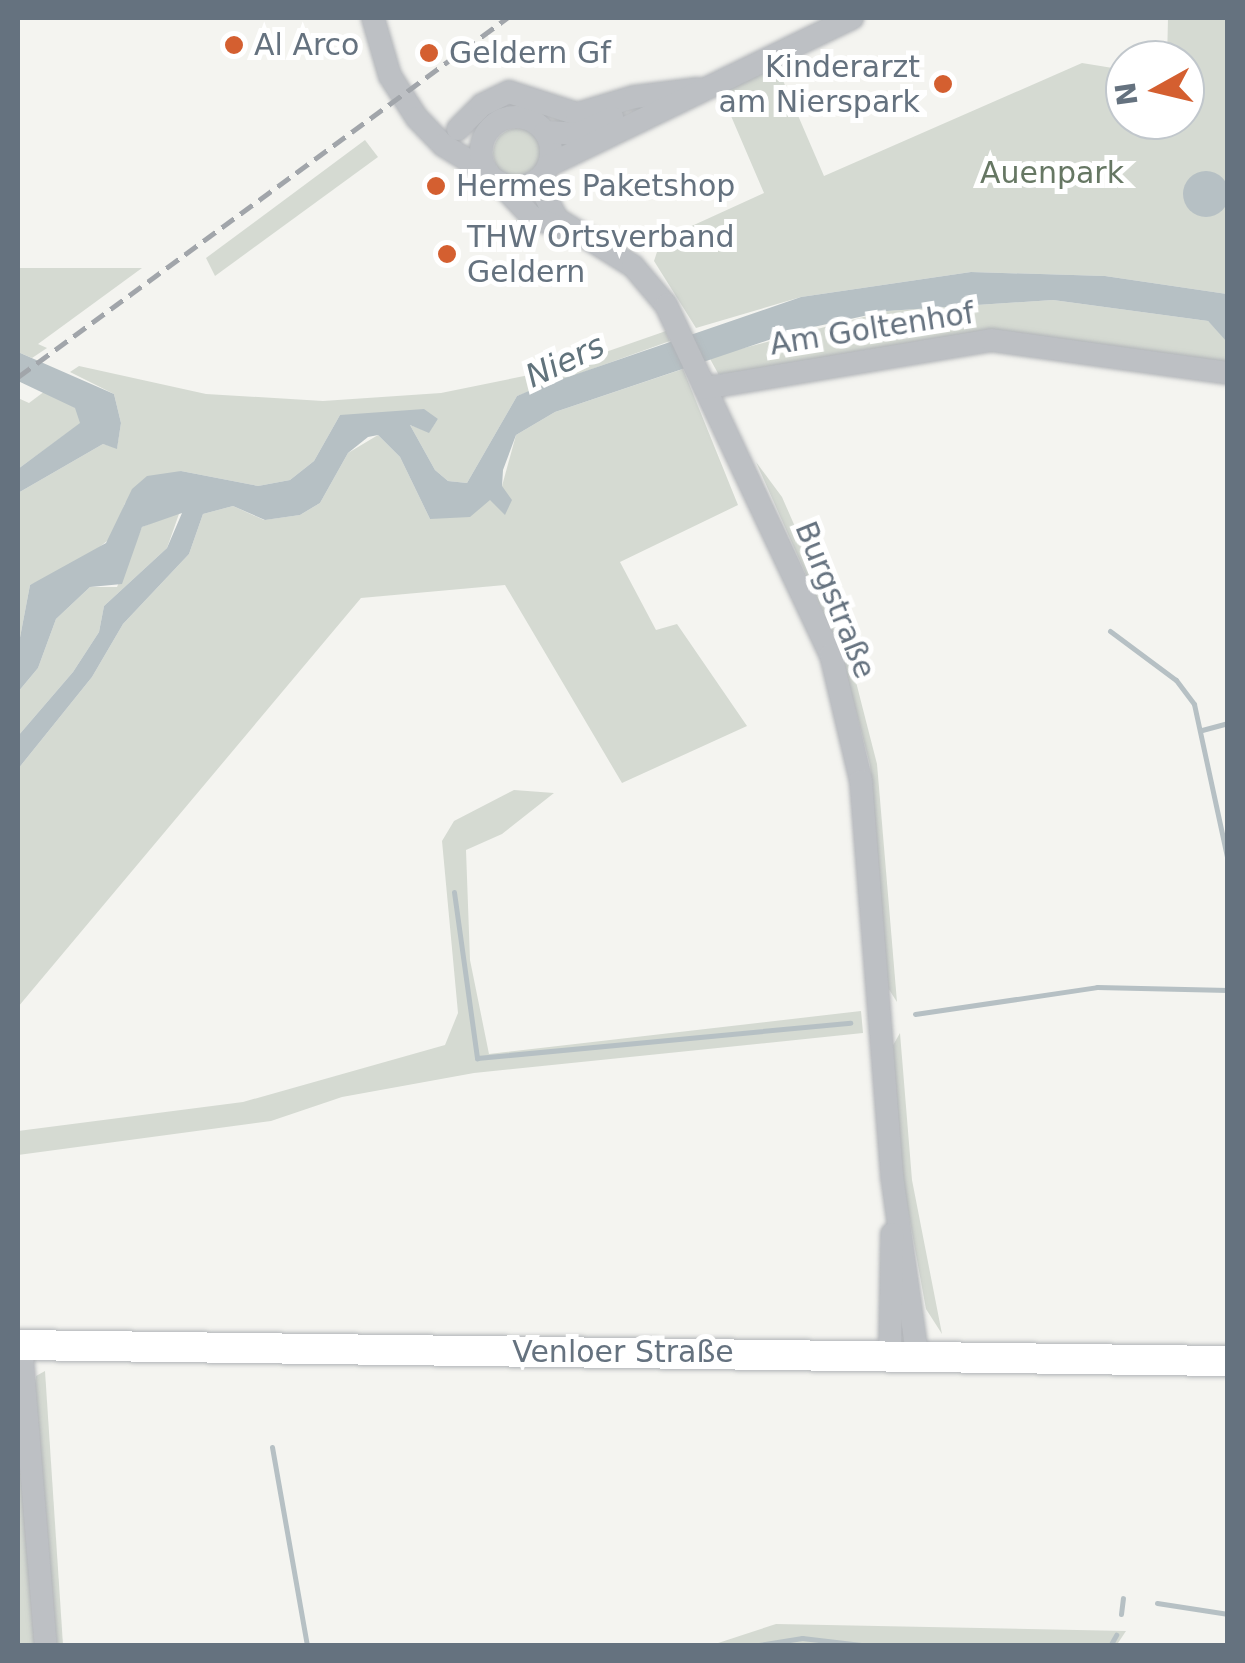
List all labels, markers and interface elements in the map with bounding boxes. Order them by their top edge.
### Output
place label: Al Arco [254,27,359,63]
marker: Al Arco [223,34,245,56]
place label: Geldern Gf [449,35,611,71]
north arrow [1105,40,1205,140]
marker: Geldern Gf [418,42,440,64]
place label: Kinderarzt am Nierspark [719,49,920,120]
marker: Kinderarzt am Nierspark [930,71,956,97]
text: N [1109,80,1145,108]
park label: Auenpark [980,155,1124,191]
place label: Hermes Paketshop [456,168,735,204]
marker: Hermes Paketshop [425,175,447,197]
place label: THW Ortsverband Geldern [467,219,734,290]
marker: THW Ortsverband Geldern [436,243,458,265]
street label: Am Goltenhof [767,295,977,363]
water label: Niers [520,326,610,396]
street label: Burgstraße [787,516,883,684]
street label: Venloer Straße [512,1334,734,1370]

